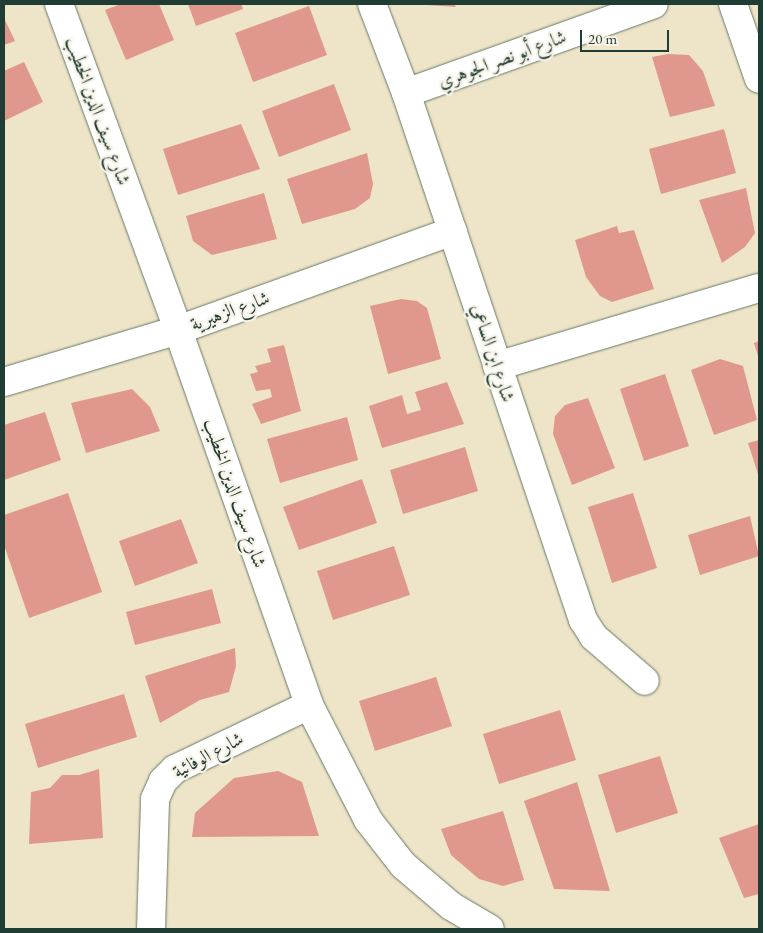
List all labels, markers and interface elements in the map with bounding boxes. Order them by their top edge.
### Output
scale bar [583,20,672,52]
street label: شارع أبو نصر الجوهري [435,25,569,93]
text: 20 m [588,29,617,48]
street label: شارع سيف الدين الخطيب [61,34,135,188]
street label: شارع الزهيرية [187,286,273,336]
street label: شارع ابن الساعي [466,301,520,405]
street label: شارع سيف الدين الخطيب [199,415,271,571]
street label: شارع الوفائية [169,727,247,783]

